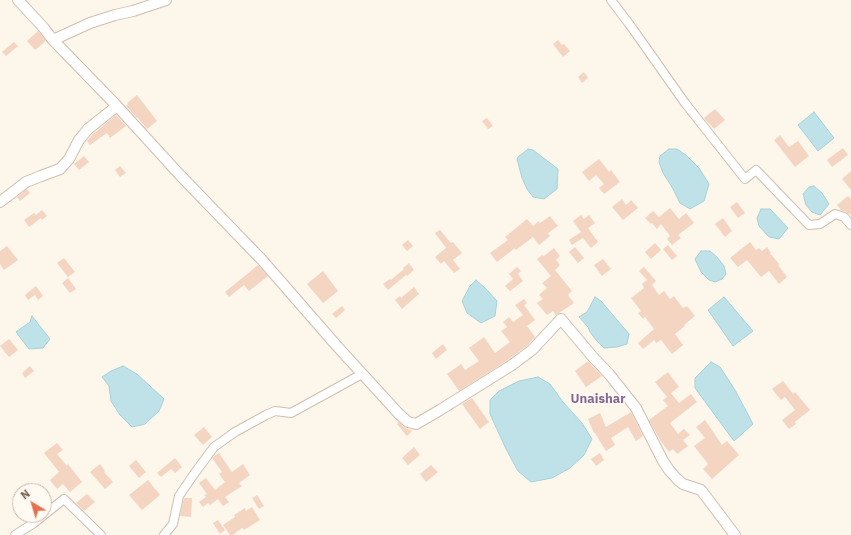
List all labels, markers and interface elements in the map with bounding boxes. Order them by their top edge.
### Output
district label: Unaishar [571,391,625,407]
north arrow [12,483,52,523]
text: N [18,486,33,502]

